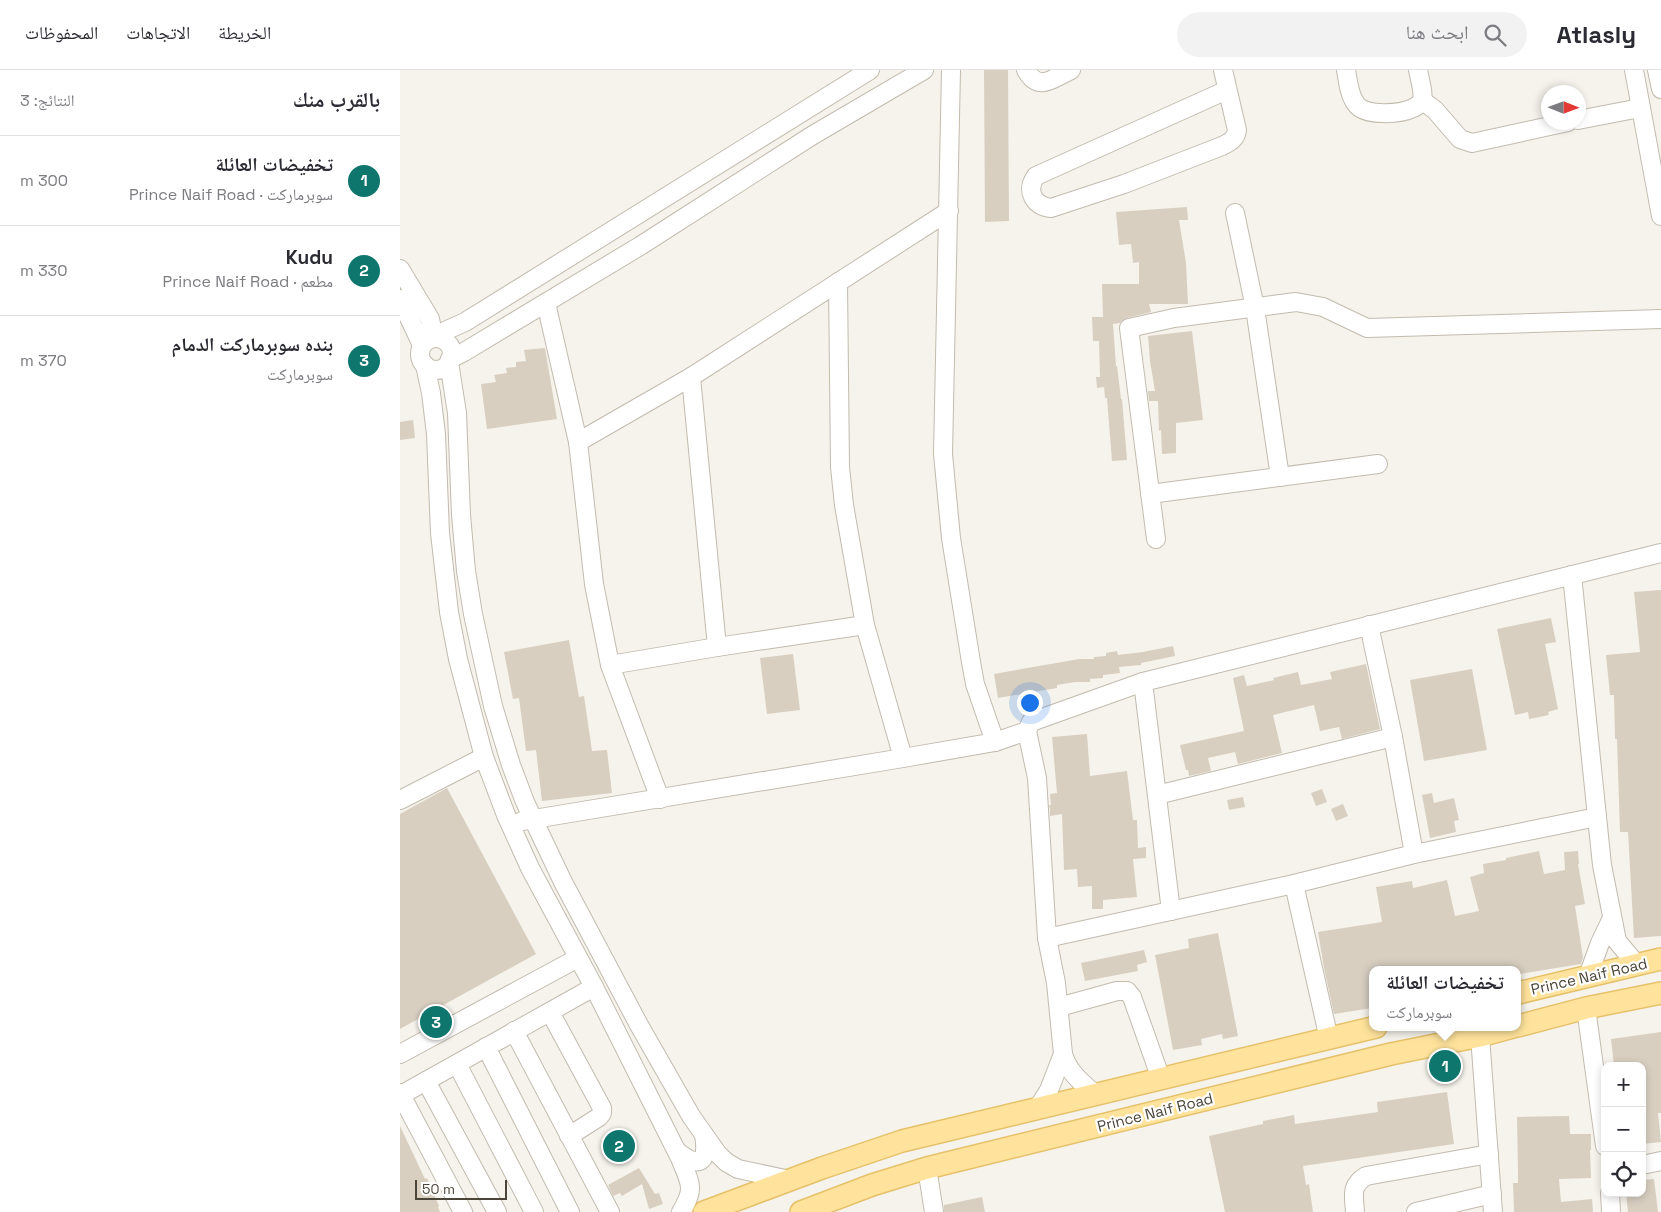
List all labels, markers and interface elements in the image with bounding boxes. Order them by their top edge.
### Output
search box [1177,12,1527,57]
text: Atlasly [1557,19,1636,50]
text: ابحث هنا [1406,20,1469,45]
text: المحفوظات [25,21,98,44]
text: الاتجاهات [126,21,190,44]
text: الخريطة [218,21,271,44]
icon: search [1481,21,1509,49]
north arrow [1541,85,1586,130]
text: بالقرب منك [293,86,380,113]
text: النتائج: 3 [20,90,75,111]
text: تخفيضات العائلة [215,152,333,177]
text: 300 m [20,170,68,191]
text: 1 [360,170,368,191]
text: سوبرماركت · Prince Naif Road [129,184,333,205]
text: Kudu [286,245,333,270]
text: 330 m [20,260,67,281]
text: 2 [359,260,369,281]
text: مطعم · Prince Naif Road [163,271,333,292]
text: بنده سوبرماركت الدمام [172,332,333,357]
text: 370 m [20,350,67,371]
text: 3 [359,350,369,371]
text: سوبرماركت [267,364,333,385]
your location [1017,690,1043,716]
street label: Prince Naif Road [1529,953,1649,999]
popup [1369,966,1521,1031]
text: تخفيضات العائلة [1386,970,1504,995]
text: سوبرماركت [1386,1002,1452,1023]
pin: 3 [420,1003,452,1041]
pin: 1 [1429,1047,1461,1085]
map controls [1601,1062,1646,1197]
button: + [1601,1062,1646,1107]
street label: Prince Naif Road [1095,1088,1215,1136]
button: − [1601,1107,1646,1152]
pin: 2 [603,1127,635,1165]
button: locate [1601,1152,1646,1197]
scale bar [415,1177,508,1200]
text: 50 m [422,1180,455,1198]

